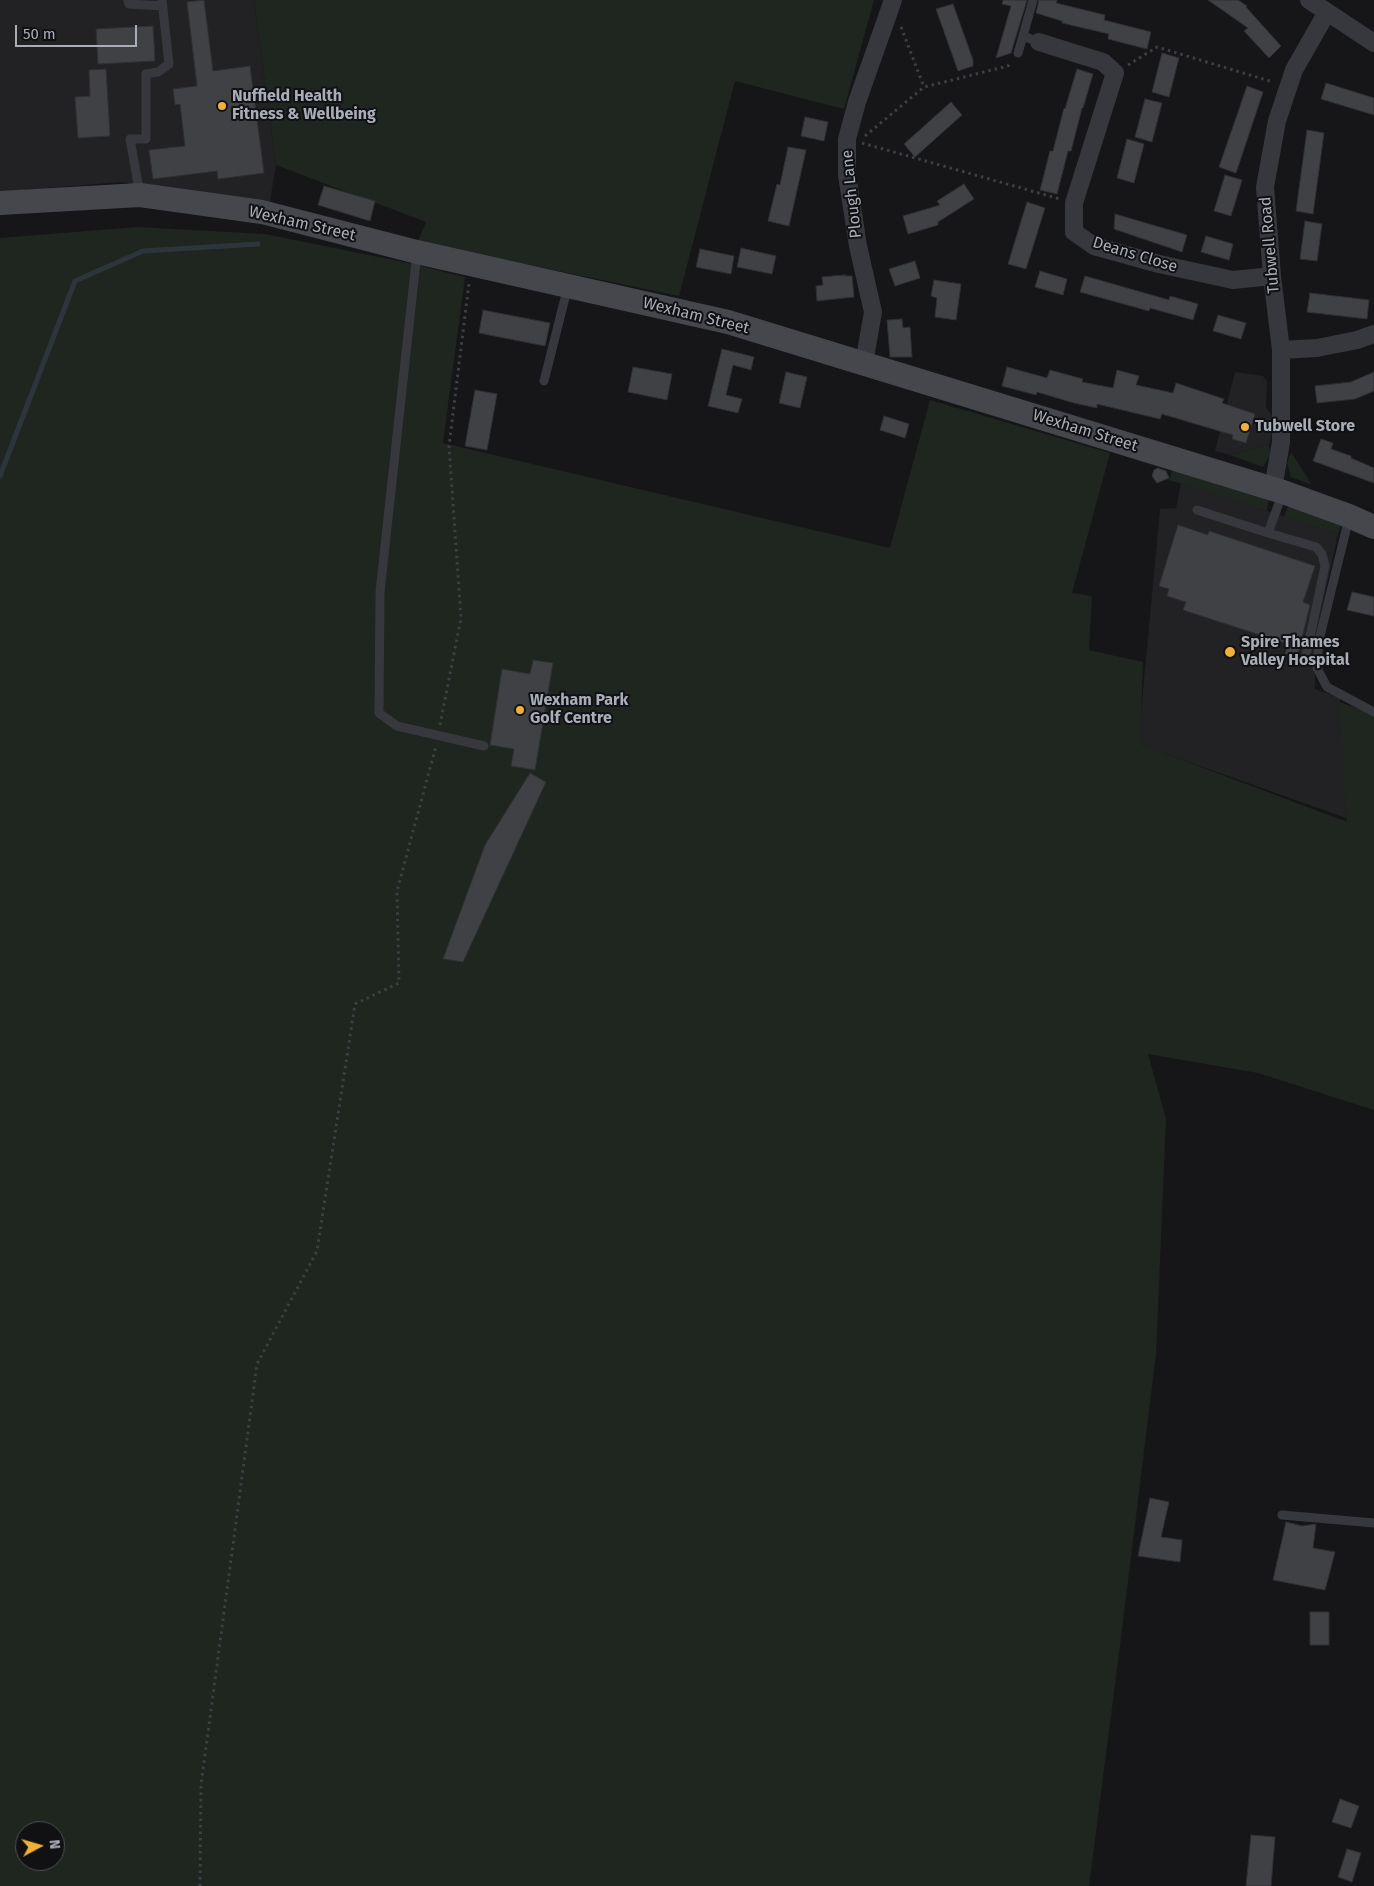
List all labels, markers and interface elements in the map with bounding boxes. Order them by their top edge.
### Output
scale bar [18,15,140,47]
text: 50 m [23,25,56,43]
place label: Nuffield Health Fitness & Wellbeing [232,87,376,125]
marker: Nuffield Health Fitness & Wellbeing [216,100,228,112]
street label: Plough Lane [838,149,866,239]
street label: Tubwell Road [1256,196,1284,294]
street label: Wexham Street [247,202,357,246]
street label: Deans Close [1090,233,1180,277]
street label: Wexham Street [641,294,751,338]
street label: Wexham Street [1030,406,1140,456]
place label: Tubwell Store [1255,417,1355,437]
marker: Tubwell Store [1239,421,1251,433]
place label: Spire Thames Valley Hospital [1241,633,1349,671]
marker: Spire Thames Valley Hospital [1223,645,1237,659]
place label: Wexham Park Golf Centre [530,691,628,729]
marker: Wexham Park Golf Centre [514,704,526,716]
north arrow [15,1821,65,1871]
text: N [45,1839,63,1850]

